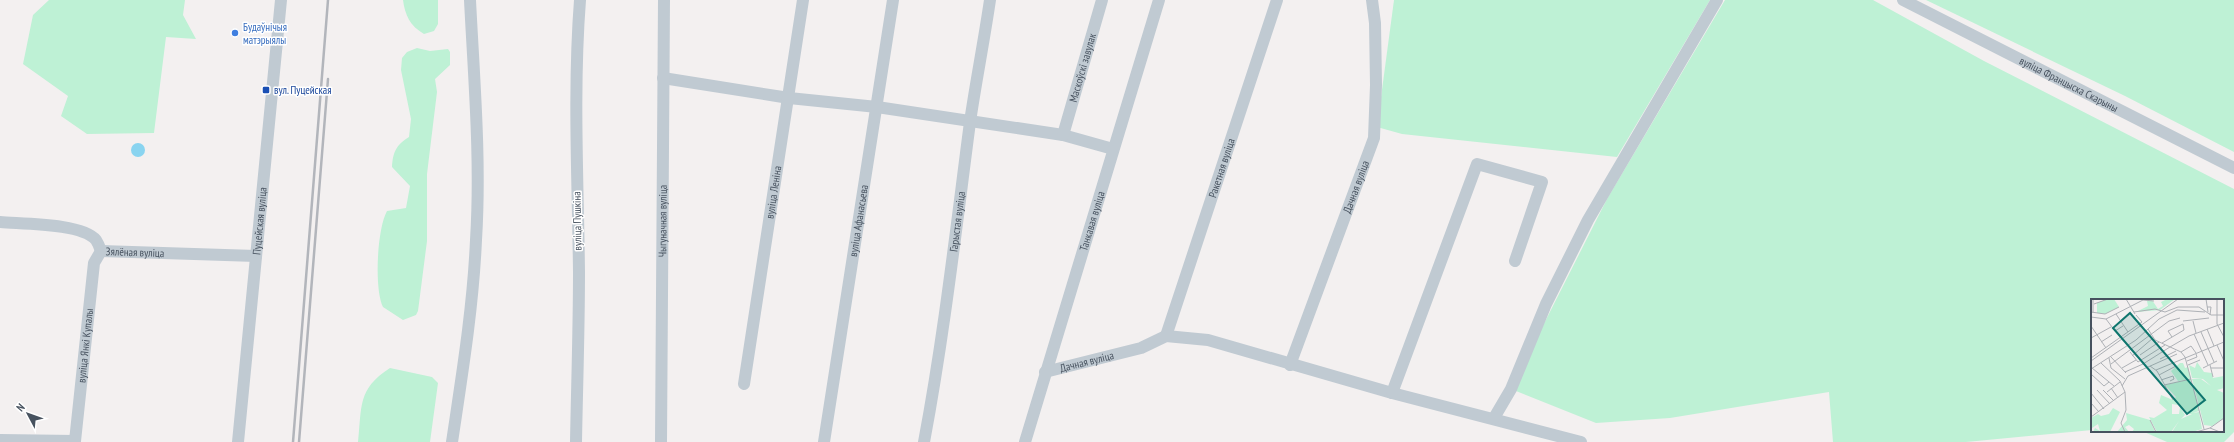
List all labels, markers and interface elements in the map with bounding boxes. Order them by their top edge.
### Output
place label: Будаўнічыя матэрыялы [243,20,287,47]
marker: Будаўнічыя матэрыялы [230,28,240,38]
street label: Маскоўскі завулак [1066,31,1099,104]
street label: вуліца Францыска Скарыны [2017,53,2121,115]
place label: вул. Пуцейская [274,83,331,97]
marker: вул. Пуцейская [261,85,271,95]
street label: Ракетная вуліца [1205,136,1238,199]
street label: Дачная вуліца [1340,159,1372,215]
street label: вуліца Леніна [762,165,784,220]
street label: вуліца Афанасьева [846,184,871,258]
street label: Чыгуначная вуліца [655,185,670,257]
street label: Пуцейская вуліца [249,187,270,256]
street label: Танкавая вуліца [1076,189,1108,253]
street label: Гарыстая вуліца [946,190,968,253]
street label: вуліца Пушкіна [569,191,585,251]
street label: Зялёная вуліца [106,244,164,260]
inset map [2091,299,2224,432]
street label: вуліца Янкі Купалы [74,308,96,384]
street label: Дачная вуліца [1058,348,1115,375]
north arrow [8,394,48,434]
text: N [13,401,28,414]

